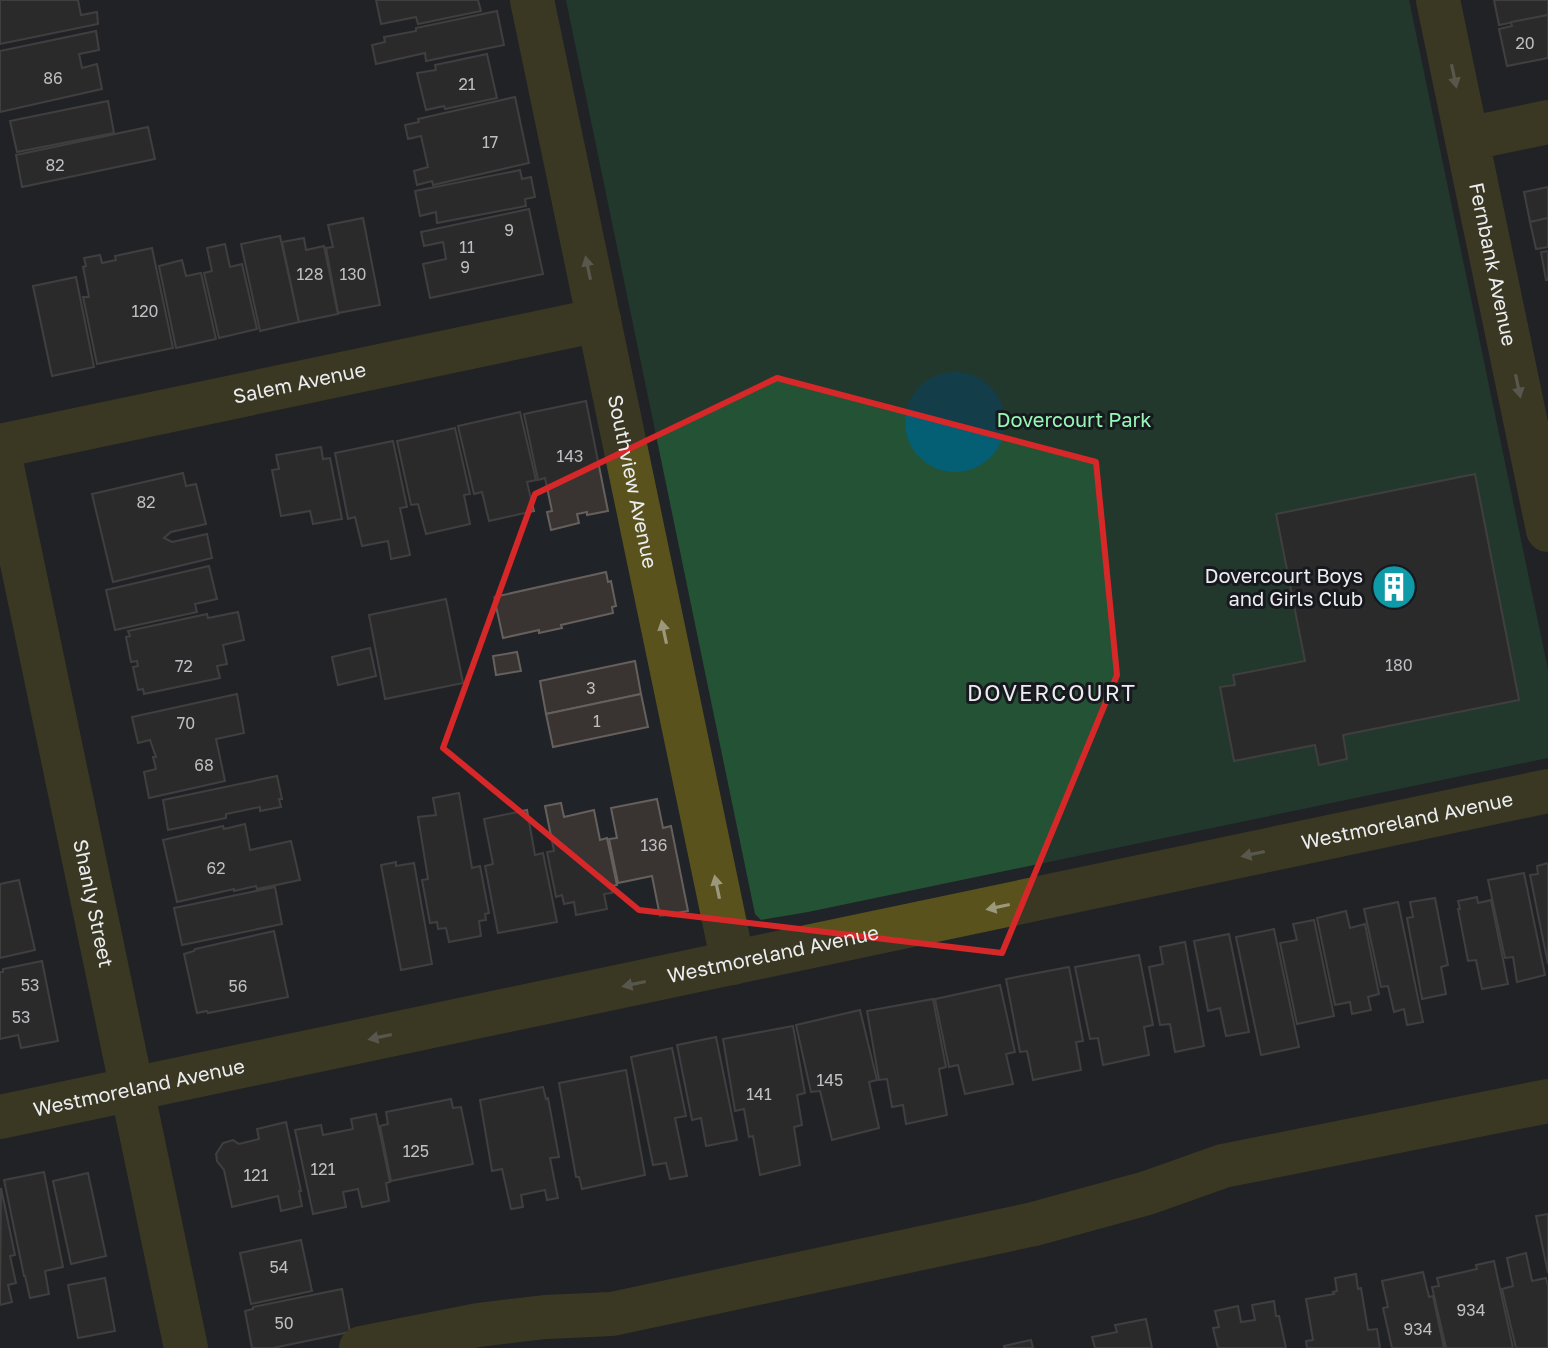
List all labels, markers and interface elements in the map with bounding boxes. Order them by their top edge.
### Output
house number: 20 [1515,33,1535,53]
one-way arrow [1448,64,1461,89]
house number: 86 [43,68,63,88]
house number: 21 [458,74,476,94]
house number: 17 [482,132,498,152]
house number: 82 [45,155,65,175]
street label: Fernbank Avenue [1465,180,1522,348]
house number: 9 [504,220,514,240]
house number: 11 [459,237,475,257]
one-way arrow [582,255,594,280]
house number: 9 [460,257,470,277]
house number: 128 [297,264,323,284]
house number: 130 [339,264,367,284]
house number: 120 [132,301,158,321]
street label: Salem Avenue [231,356,368,408]
one-way arrow [1512,374,1525,399]
street label: Southview Avenue [604,392,663,570]
park label: Dovercourt Park [996,407,1152,431]
house number: 143 [557,446,583,466]
house number: 82 [136,492,156,512]
place label: Dovercourt Boys and Girls Club [1204,563,1363,610]
building icon: Dovercourt Boys and Girls Club [1370,563,1418,611]
one-way arrow [657,619,670,644]
house number: 180 [1385,655,1413,675]
house number: 72 [175,656,193,676]
house number: 3 [586,678,596,698]
district label: DOVERCOURT [967,679,1137,706]
house number: 1 [593,711,601,731]
house number: 70 [177,713,195,733]
house number: 68 [194,755,214,775]
street label: Westmoreland Avenue [1299,786,1515,854]
house number: 136 [641,835,667,855]
street label: Shanly Street [69,837,119,969]
one-way arrow [1240,848,1265,861]
house number: 62 [207,858,225,878]
one-way arrow [710,874,723,899]
one-way arrow [985,901,1010,914]
street label: Westmoreland Avenue [665,919,881,987]
house number: 53 [21,975,39,995]
house number: 56 [229,976,247,996]
one-way arrow [621,978,646,991]
house number: 53 [12,1007,30,1027]
one-way arrow [367,1031,392,1044]
street label: Westmoreland Avenue [31,1053,247,1121]
house number: 145 [817,1070,843,1090]
house number: 141 [746,1084,772,1104]
house number: 125 [403,1141,429,1161]
house number: 121 [311,1159,336,1179]
house number: 121 [244,1165,269,1185]
house number: 54 [269,1257,289,1277]
house number: 934 [1457,1300,1485,1320]
house number: 50 [274,1313,294,1333]
house number: 934 [1404,1319,1432,1339]

